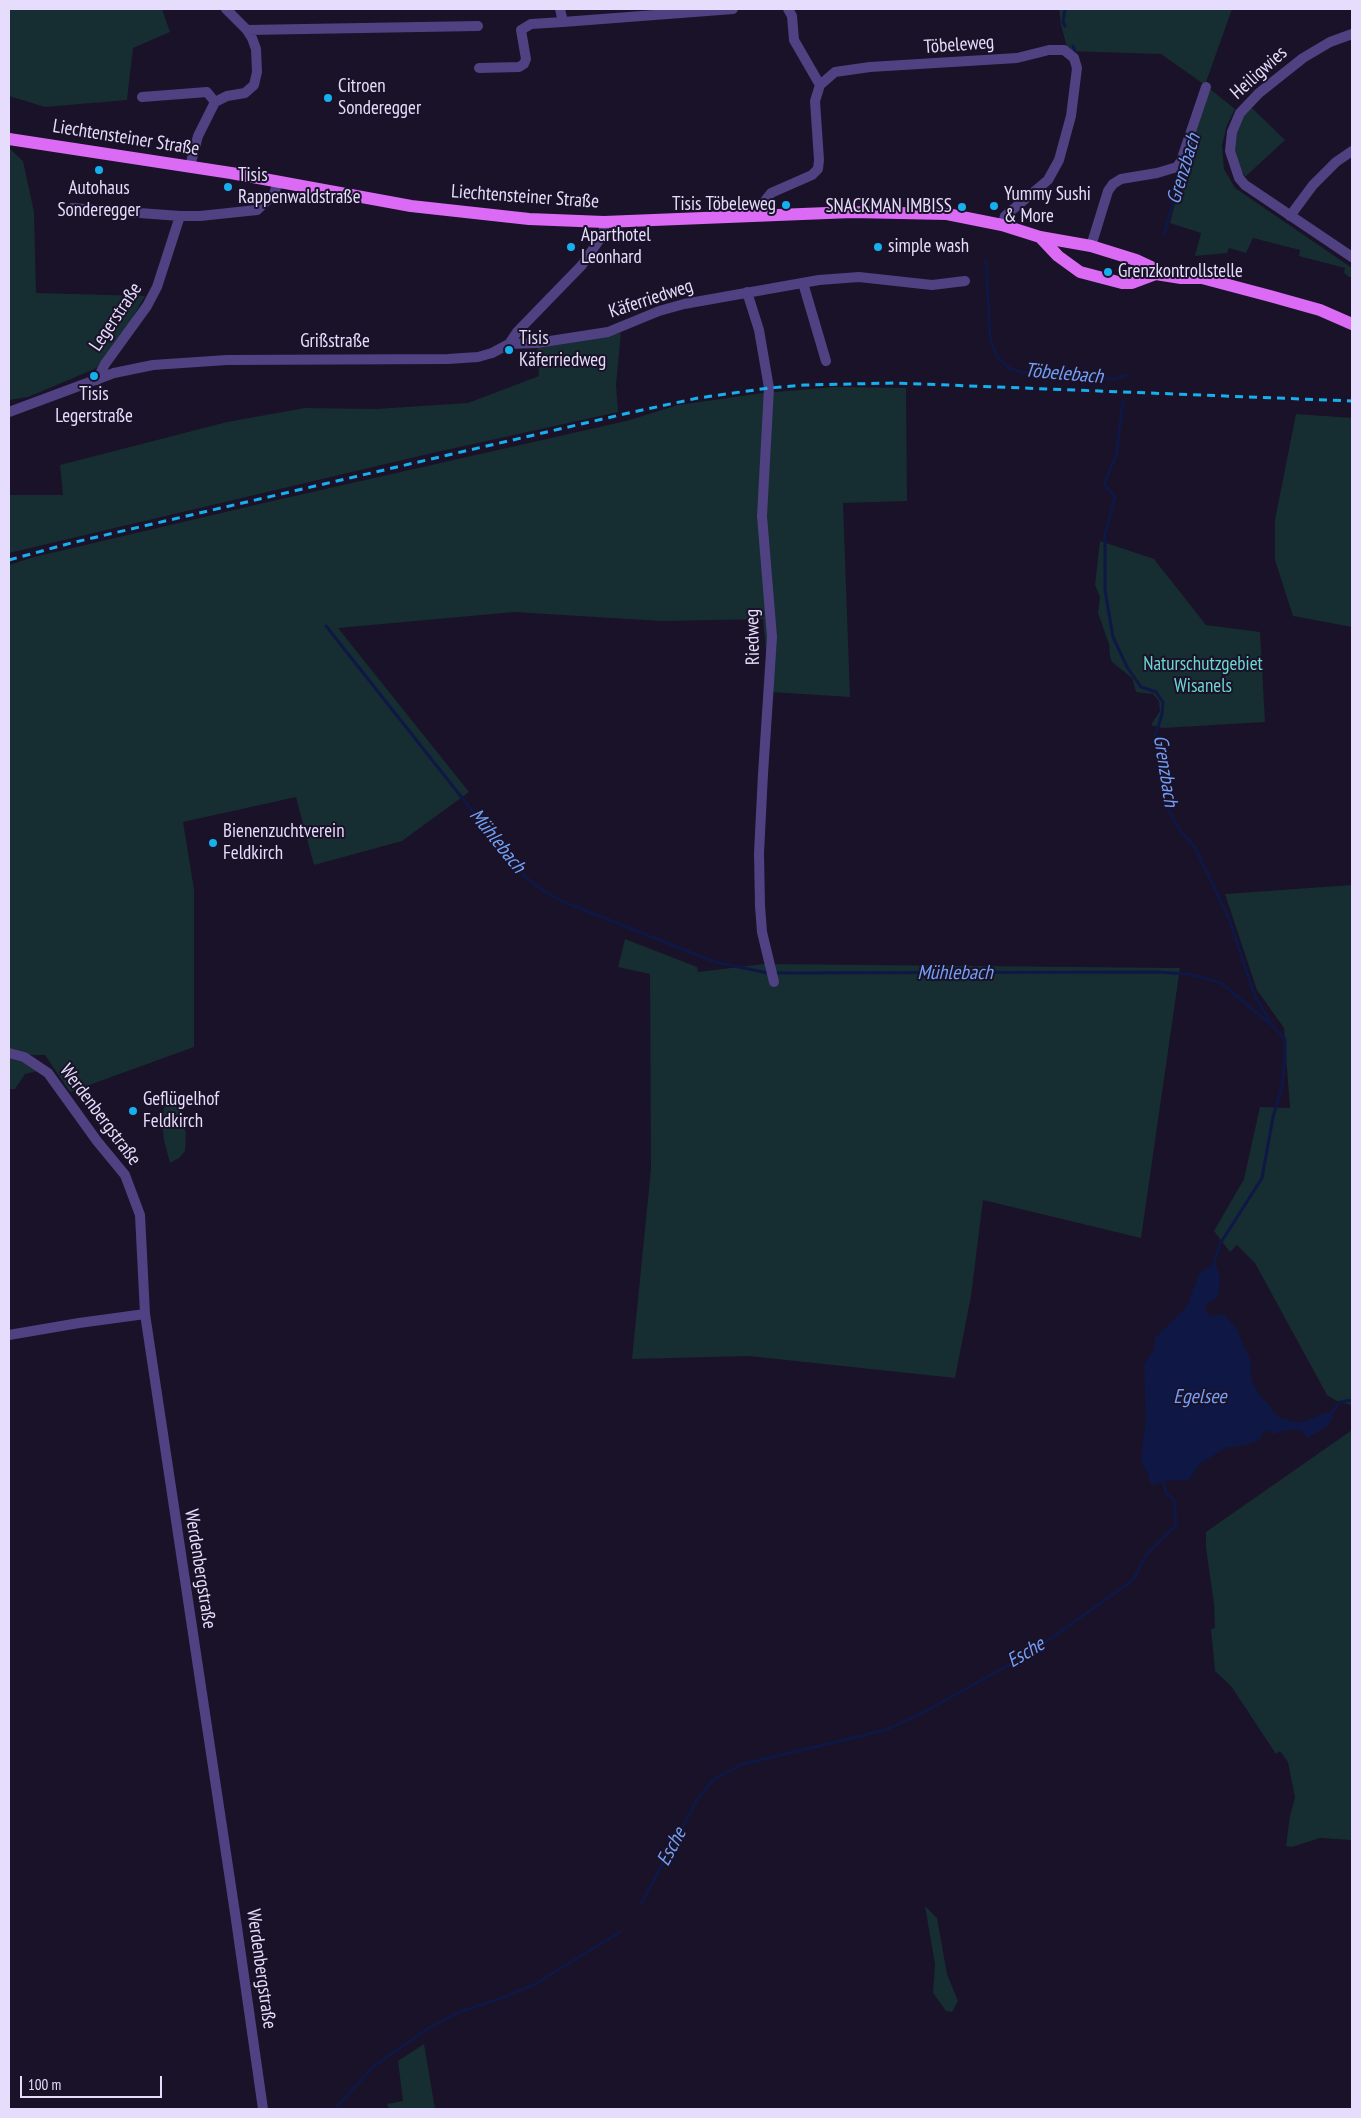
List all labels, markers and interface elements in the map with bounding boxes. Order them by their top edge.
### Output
street label: Töbeleweg [923,31,995,59]
street label: Heiligwies [1226,42,1292,104]
place label: Citroen Sonderegger [338,76,421,120]
marker: Citroen Sonderegger [322,92,334,104]
street label: Liechtensteiner Straße [51,115,201,161]
water label: Grenzbach [1162,131,1206,207]
marker: Autohaus Sonderegger [93,164,105,176]
place label: Tisis Rappenwaldstraße [238,165,360,209]
place label: Autohaus Sonderegger [57,178,141,222]
street label: Liechtensteiner Straße [450,180,600,214]
marker: Tisis Rappenwaldstraße [222,181,234,193]
place label: Yummy Sushi & More [1004,184,1091,228]
place label: Tisis Töbeleweg [672,194,776,216]
place label: SNACKMAN IMBISS [825,196,952,218]
marker: Tisis Töbeleweg [780,199,792,211]
marker: Yummy Sushi & More [988,200,1000,212]
marker: SNACKMAN IMBISS [956,201,968,213]
place label: Aparthotel Leonhard [581,225,651,269]
place label: simple wash [888,236,969,258]
marker: Aparthotel Leonhard [565,241,577,253]
marker: simple wash [872,241,884,253]
place label: Grenzkontrollstelle [1118,261,1243,283]
marker: Grenzkontrollstelle [1102,266,1114,278]
street label: Käferriedweg [606,275,696,323]
street label: Legerstraße [85,278,147,356]
place label: Tisis Käferriedweg [519,328,606,372]
street label: Grißstraße [300,331,370,353]
marker: Tisis Käferriedweg [503,344,515,356]
water label: Töbelebach [1024,359,1104,389]
marker: Tisis Legerstraße [88,370,100,382]
place label: Tisis Legerstraße [55,384,133,428]
street label: Riedweg [741,609,765,665]
park label: Naturschutzgebiet Wisanels [1143,654,1263,698]
water label: Grenzbach [1148,733,1182,809]
water label: Mühlebach [464,804,530,878]
place label: Bienenzuchtverein Feldkirch [223,821,345,865]
marker: Bienenzuchtverein Feldkirch [207,837,219,849]
water label: Mühlebach [917,961,993,985]
street label: Werdenbergstraße [55,1060,145,1170]
place label: Geflügelhof Feldkirch [143,1089,219,1133]
marker: Geflügelhof Feldkirch [127,1105,139,1117]
water label: Egelsee [1173,1385,1227,1409]
street label: Werdenbergstraße [179,1508,221,1630]
water label: Esche [1003,1633,1049,1673]
water label: Esche [652,1824,692,1870]
street label: Werdenbergstraße [241,1908,281,2030]
scale bar [22,2066,165,2098]
text: 100 m [28,2075,61,2094]

